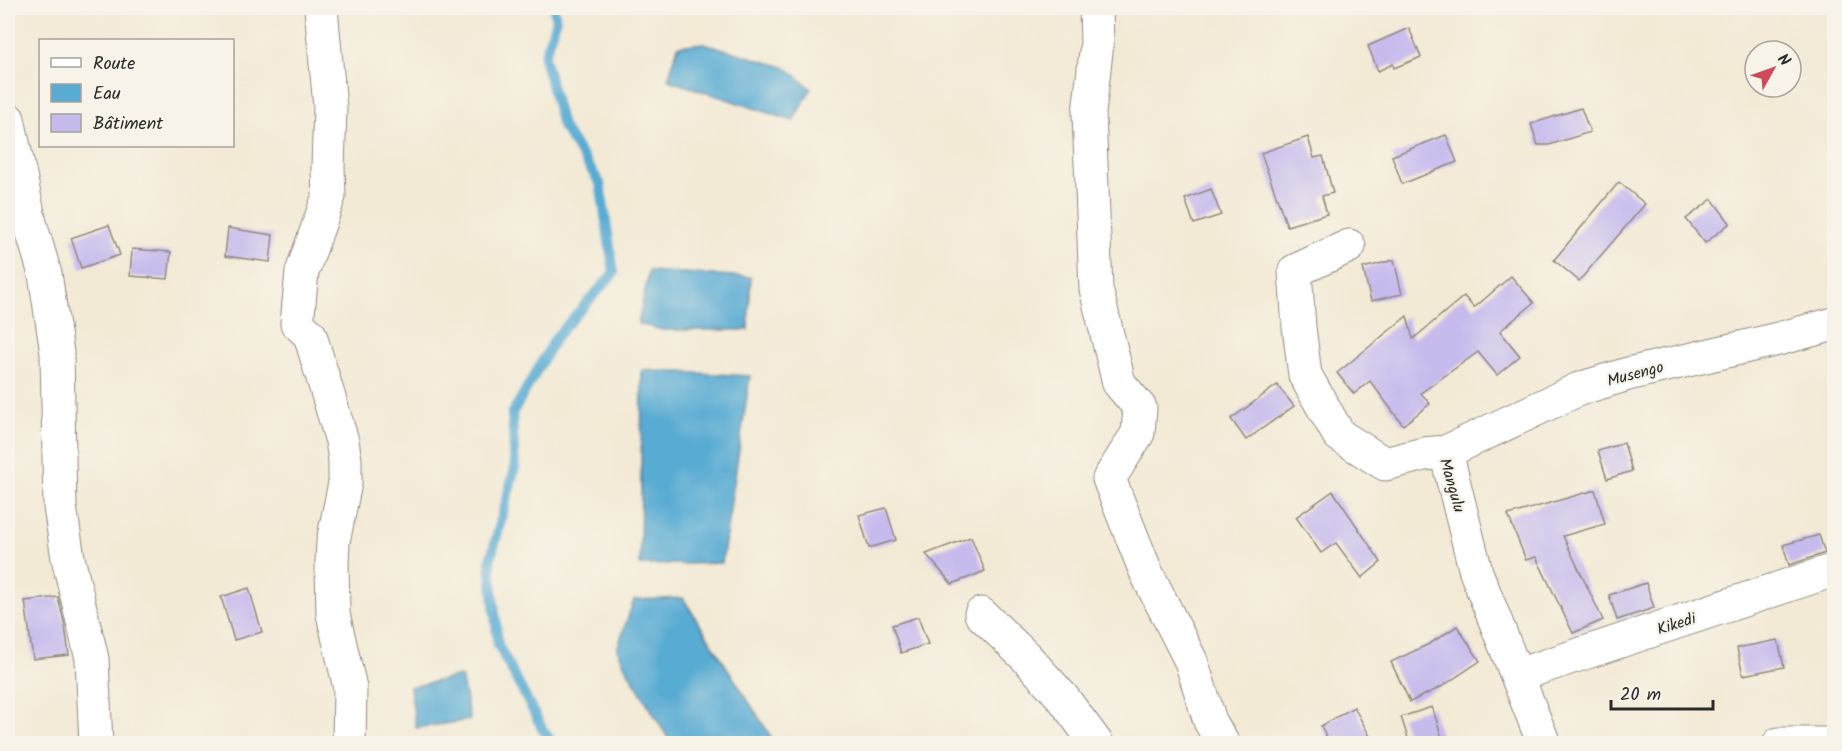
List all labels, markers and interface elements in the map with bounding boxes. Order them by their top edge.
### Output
legend [39,39,234,147]
north arrow [1743,39,1803,99]
text: N [1771,48,1796,72]
text: Route [93,50,135,79]
text: Eau [93,80,121,109]
text: Bâtiment [93,110,164,139]
street label: Musengo [1604,355,1666,394]
street label: Mangulu [1432,455,1471,516]
street label: Kikedi [1654,606,1700,642]
scale bar [1611,673,1713,711]
text: 20 m [1620,681,1661,710]

